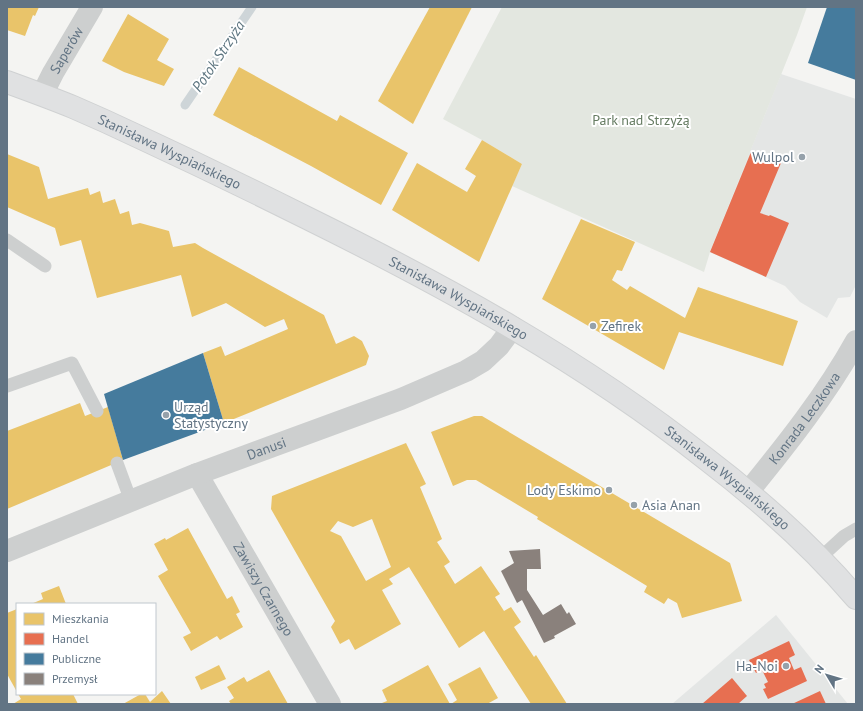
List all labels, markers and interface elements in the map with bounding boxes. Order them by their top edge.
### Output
water label: Potok Strzyża [187,16,249,95]
street label: Saperów [46,23,88,77]
street label: Stanisława Wyspiańskiego [95,110,244,193]
park label: Park nad Strzyżą [592,111,690,129]
place label: Wulpol [752,148,794,166]
marker: Wulpol [797,152,807,162]
street label: Stanisława Wyspiańskiego [386,252,531,344]
place label: Zefirek [601,317,641,335]
marker: Zefirek [588,321,598,331]
street label: Konrada Leczkowa [765,369,844,468]
place label: Urząd Statystyczny [174,398,248,432]
marker: Urząd Statystyczny [161,410,171,420]
street label: Stanisława Wyspiańskiego [661,421,794,534]
street label: Danusi [244,433,289,464]
place label: Lody Eskimo [527,481,601,499]
marker: Lody Eskimo [604,485,614,495]
place label: Asia Anan [642,496,701,514]
marker: Asia Anan [629,500,639,510]
street label: Zawiszy Czarnego [229,539,298,639]
legend [16,603,156,695]
text: Mieszkania [52,611,109,626]
text: Handel [52,631,89,646]
text: Publiczne [52,651,101,666]
north arrow [807,655,847,695]
place label: Ha-Noi [736,657,778,675]
marker: Ha-Noi [781,661,791,671]
text: N [811,662,827,676]
text: Przemysł [52,671,98,686]

